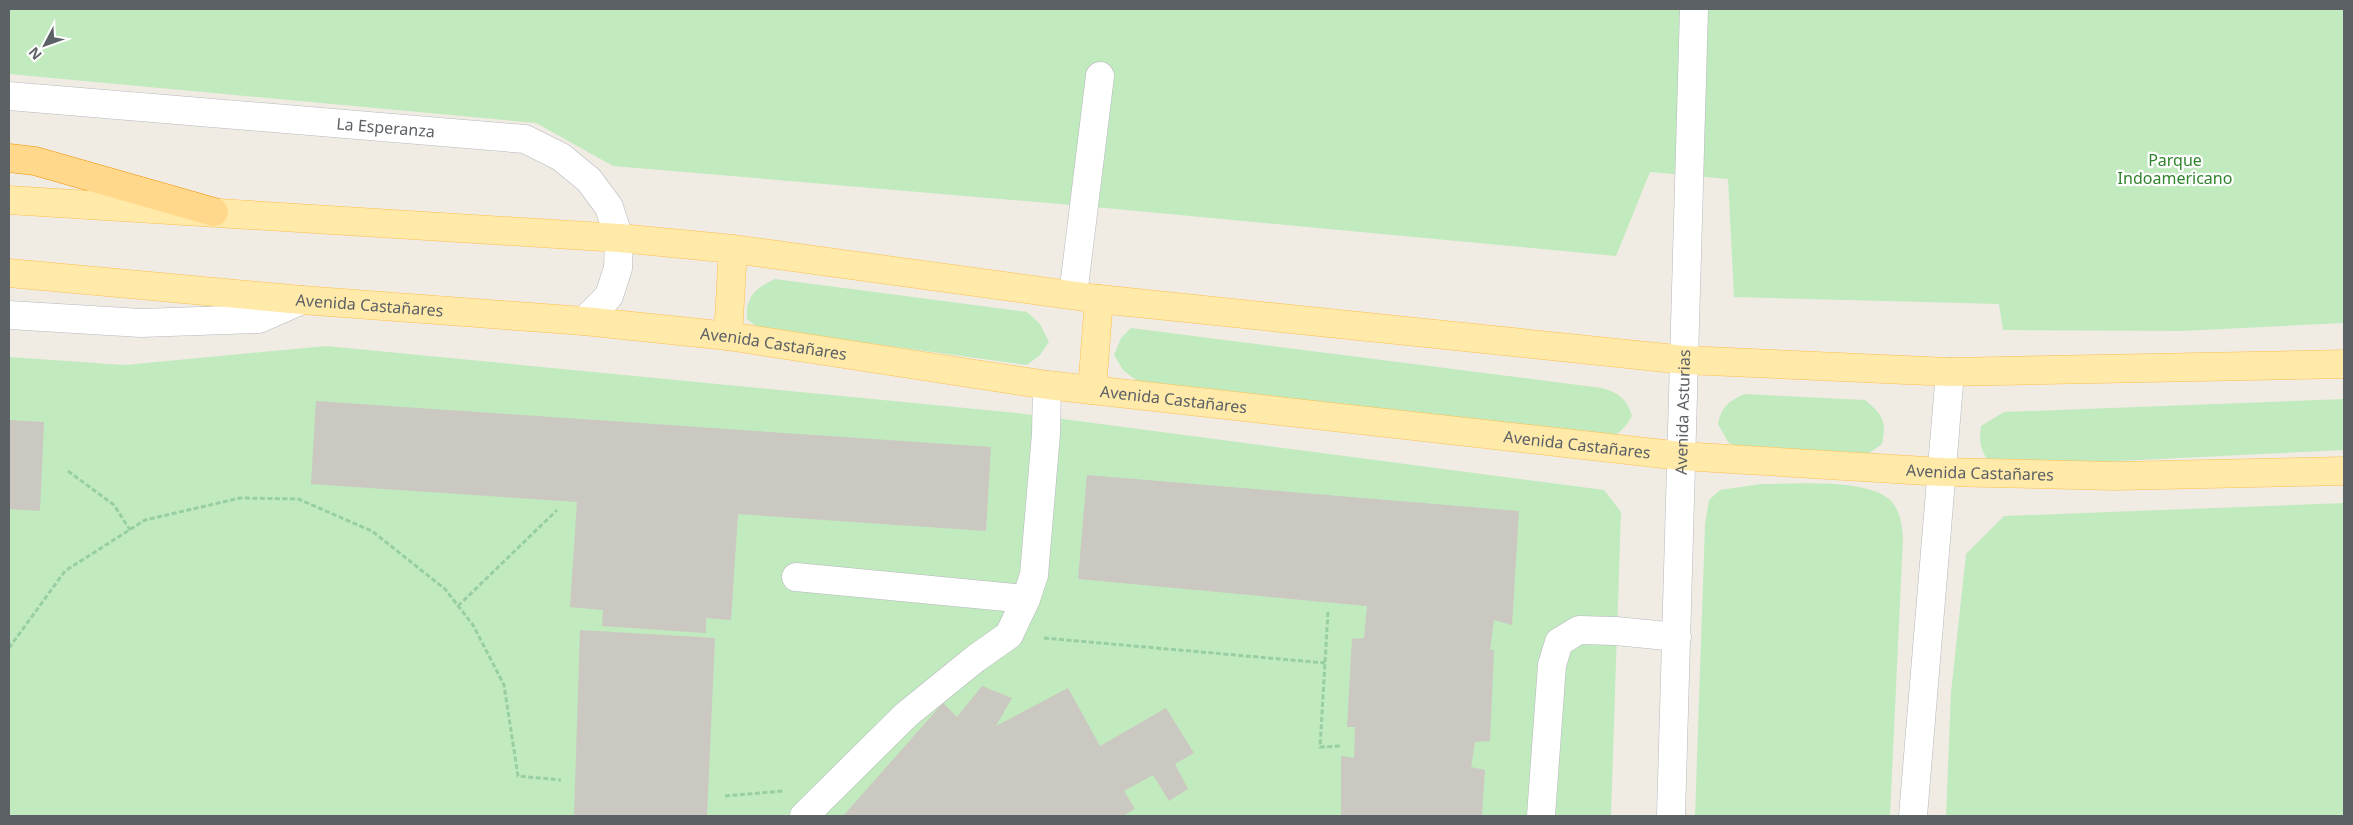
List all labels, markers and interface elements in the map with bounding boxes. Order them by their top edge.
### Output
north arrow [20,20,70,70]
text: N [24,43,46,64]
street label: La Esperanza [336,112,436,142]
park label: Parque Indoamericano [2118,149,2232,189]
street label: Avenida Castañares [295,288,444,321]
street label: Avenida Castañares [699,322,848,365]
street label: Avenida Asturias [1670,349,1695,475]
street label: Avenida Castañares [1099,380,1248,418]
street label: Avenida Castañares [1502,425,1652,464]
street label: Avenida Castañares [1905,459,2054,486]

